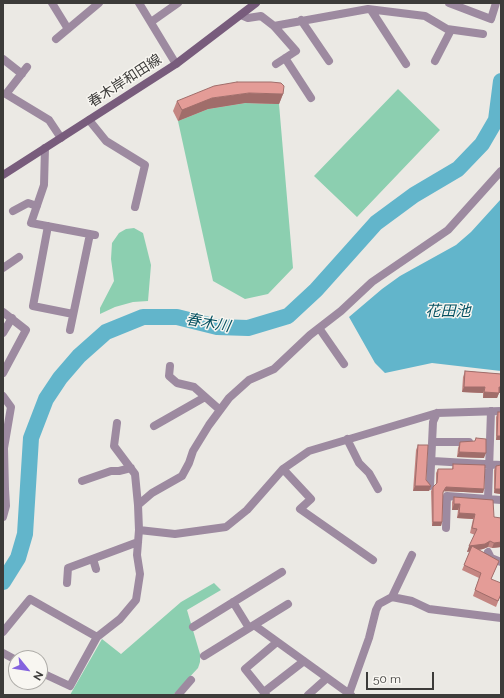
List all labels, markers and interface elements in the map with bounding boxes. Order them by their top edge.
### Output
street label: 春木岸和田線 [85,51,165,111]
water label: 花田池 [426,302,470,320]
water label: 春木川 [184,310,232,336]
north arrow [8,650,48,690]
scale bar [368,664,436,690]
text: N [30,669,46,683]
text: 50 m [373,672,401,686]

